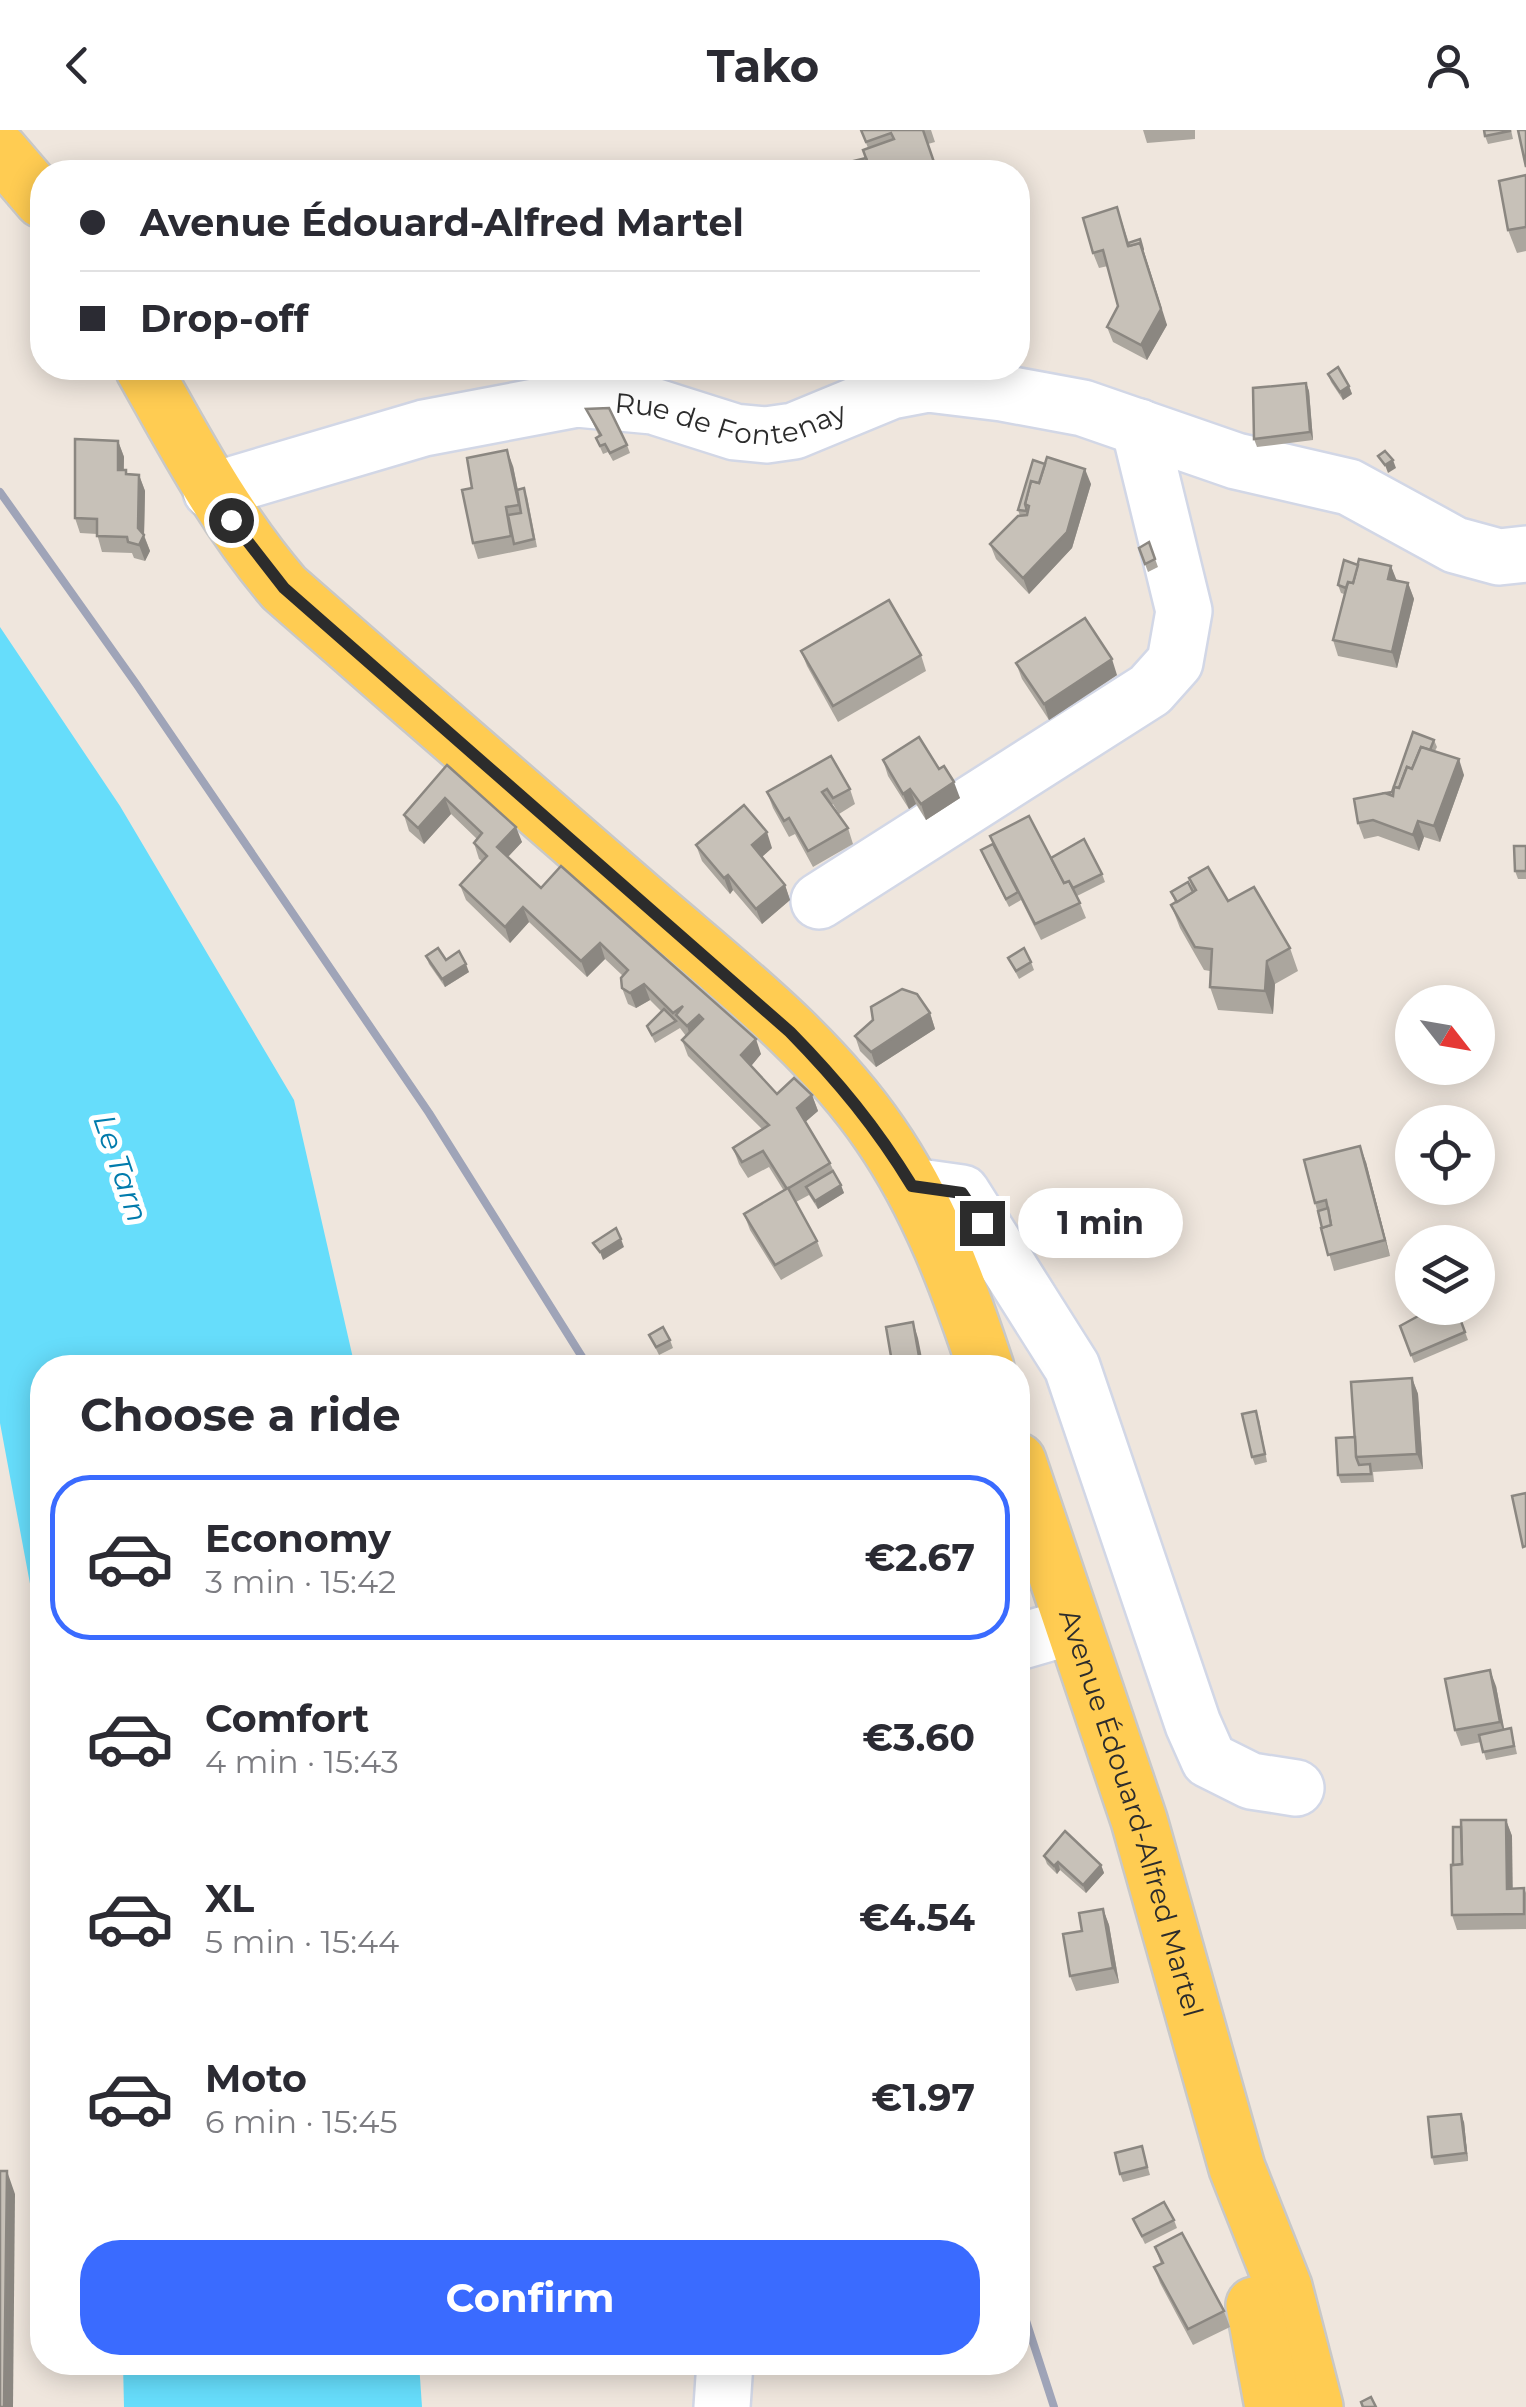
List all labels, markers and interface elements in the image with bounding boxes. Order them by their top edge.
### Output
icon: back [50,38,105,93]
text: Tako [707,38,819,93]
icon: person [1421,38,1476,93]
text: Avenue Édouard-Alfred Martel [140,199,744,246]
text: Drop-off [140,295,309,342]
street label: Rue de Fontenay [613,386,852,452]
route start [209,498,254,543]
north arrow [1395,985,1495,1085]
map controls [1395,985,1495,1325]
button: locate [1395,1105,1495,1205]
water label: Le Tarn [85,1109,157,1227]
callout: 1 min [1017,1188,1182,1258]
route end [960,1201,1005,1246]
text: 1 min [1057,1203,1144,1242]
button: layers [1395,1225,1495,1325]
text: Choose a ride [80,1387,401,1442]
icon: car [85,1513,175,1603]
text: Economy [205,1515,391,1562]
text: €2.67 [864,1534,975,1581]
text: 3 min · 15:42 [205,1562,396,1601]
street label: Avenue Édouard-Alfred Martel [1052,1605,1211,2021]
icon: car [85,1693,175,1783]
text: Comfort [205,1695,369,1742]
text: €3.60 [862,1714,975,1761]
text: 4 min · 15:43 [205,1742,399,1781]
icon: car [85,1873,175,1963]
text: XL [205,1875,254,1922]
text: €4.54 [859,1894,975,1941]
text: 5 min · 15:44 [205,1922,399,1961]
icon: car [85,2053,175,2143]
text: Moto [205,2055,307,2102]
text: €1.97 [871,2074,975,2121]
text: 6 min · 15:45 [205,2102,398,2141]
button: Confirm [80,2240,980,2355]

